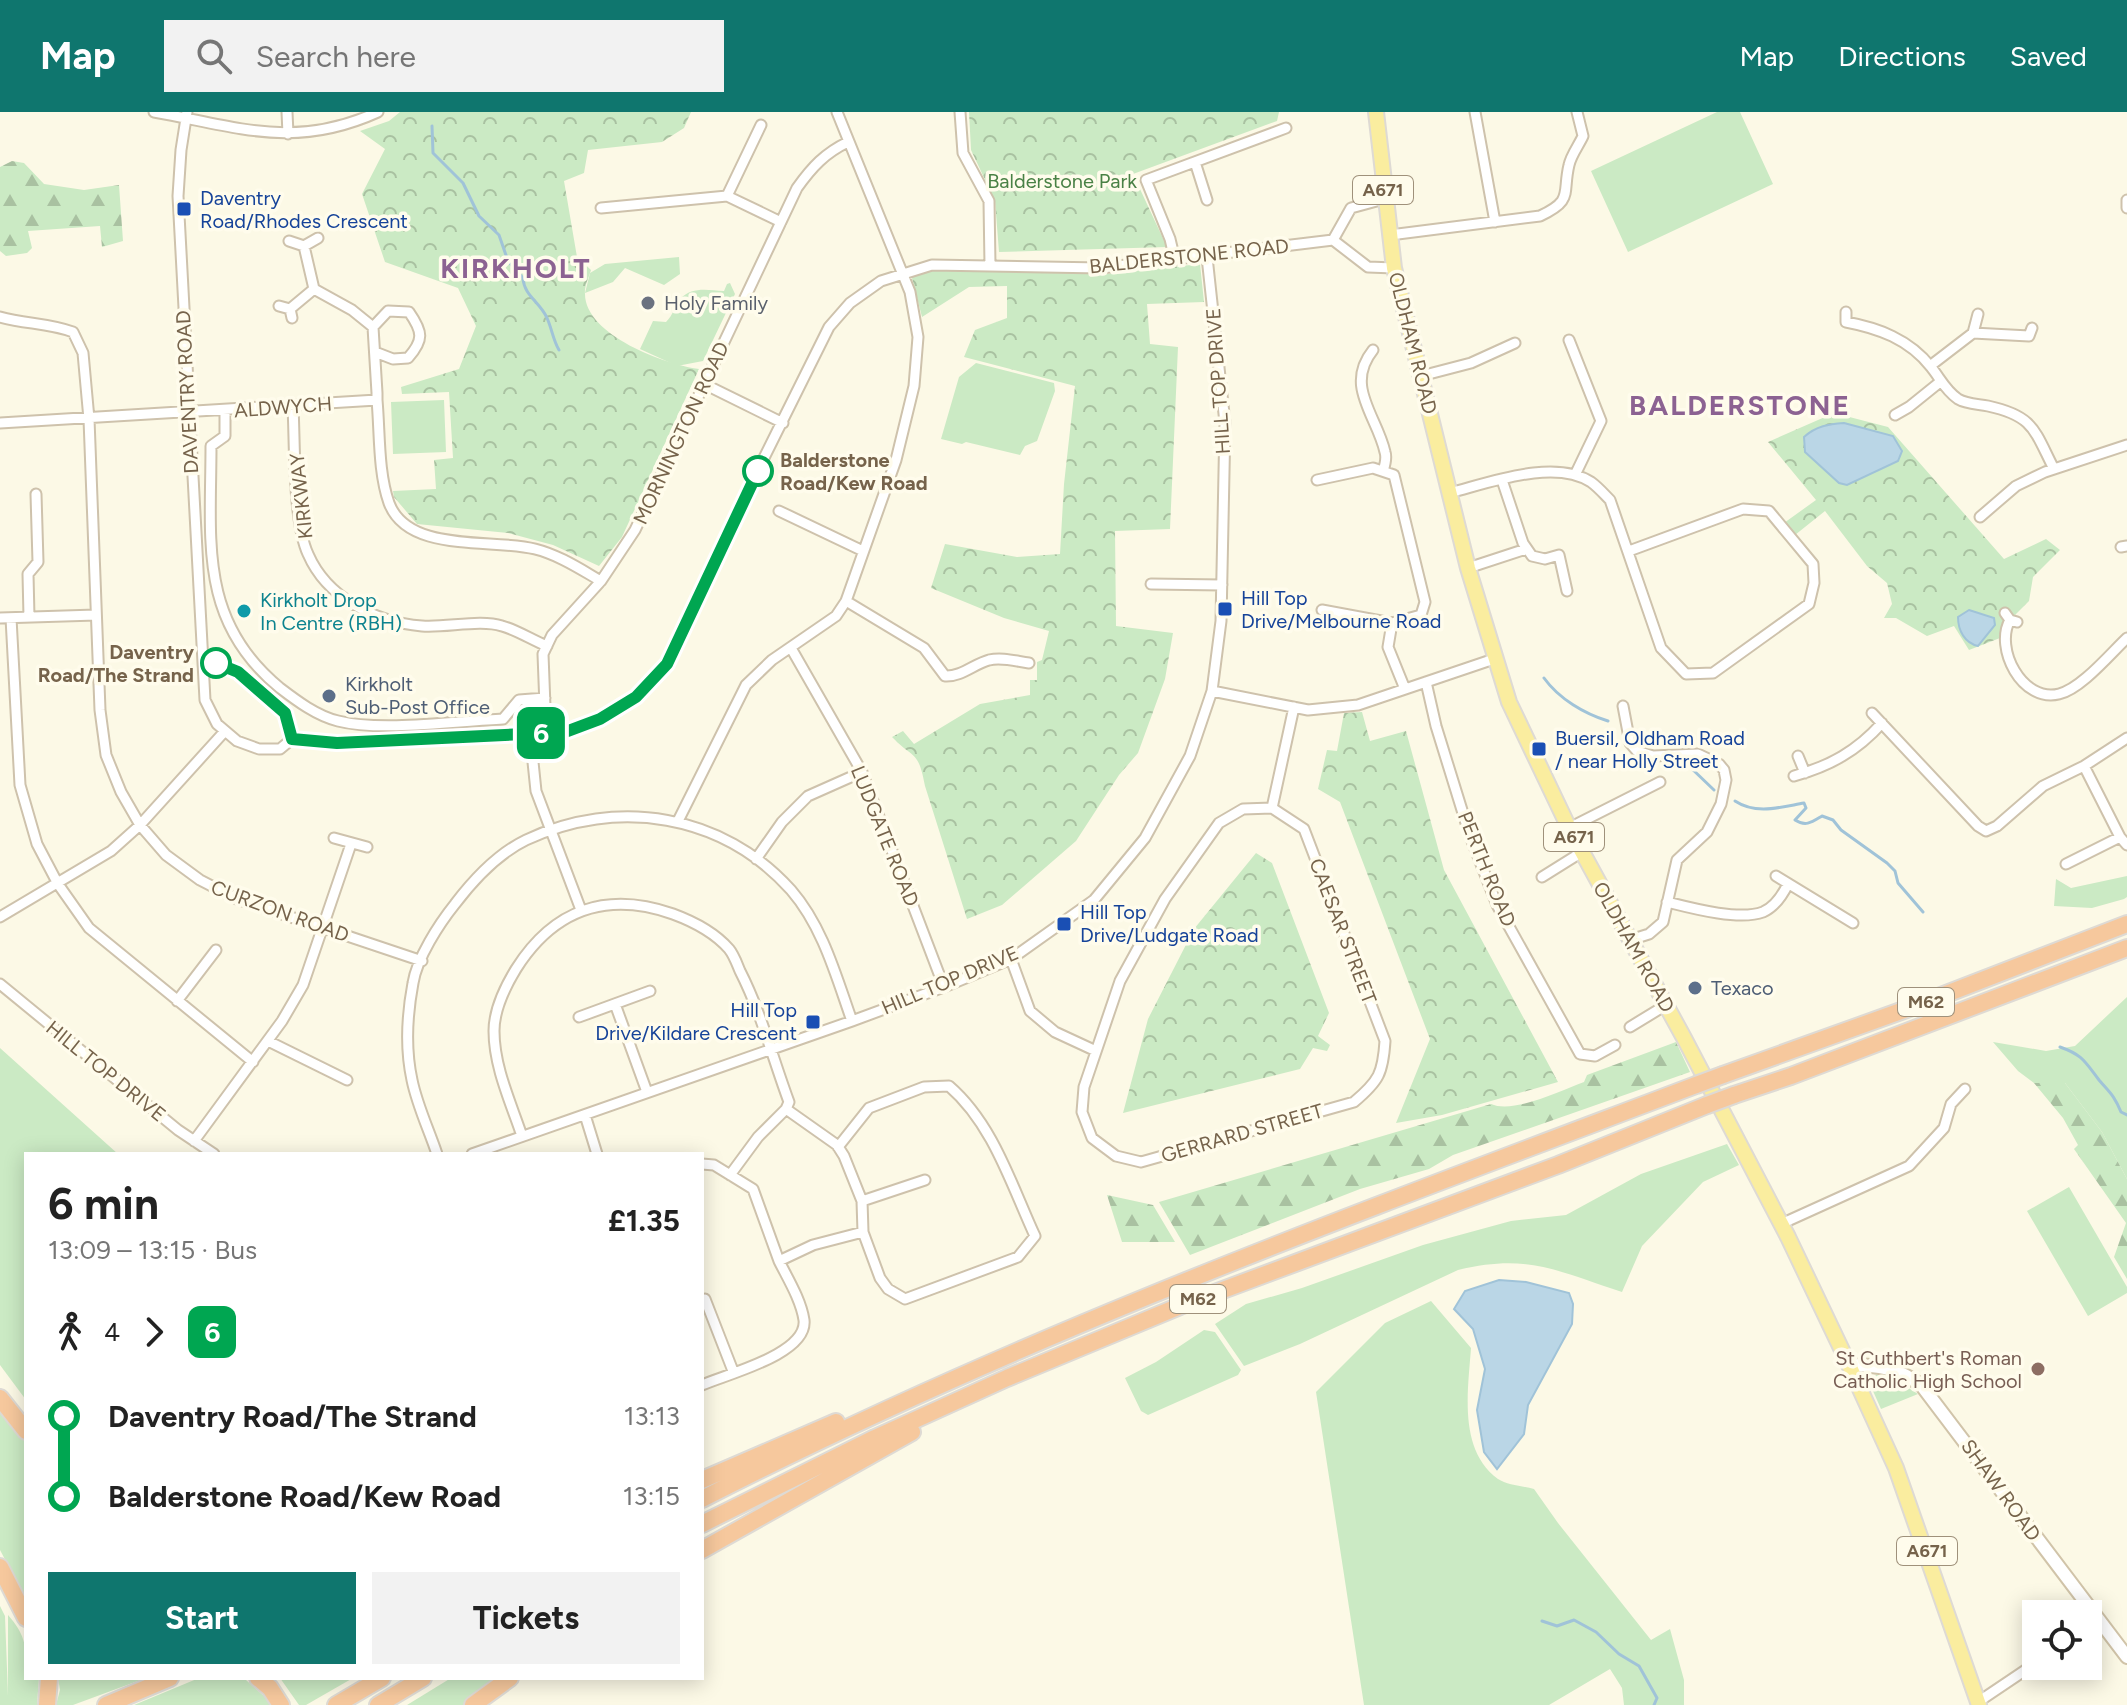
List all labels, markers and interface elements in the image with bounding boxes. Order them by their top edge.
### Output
search box [164,20,724,92]
text: Map [40,33,116,79]
icon: search [192,34,236,78]
text: Search here [256,38,416,75]
text: Map [1740,39,1794,73]
text: Directions [1838,39,1966,73]
text: Saved [2010,39,2087,73]
park label: Balderstone Park [987,169,1137,193]
road number: A671 [1353,176,1413,204]
place label: Daventry Road/Rhodes Crescent [200,186,408,233]
marker: Daventry Road/Rhodes Crescent [175,200,193,218]
street label: BALDERSTONE ROAD [1088,234,1290,278]
district label: KIRKHOLT [440,251,592,285]
street label: OLDHAM ROAD [1384,270,1442,416]
place label: Holy Family [664,291,768,315]
marker: Holy Family [639,294,657,312]
street label: HILL TOP DRIVE [1201,307,1235,455]
street label: DAVENTRY ROAD [171,310,203,474]
street label: MORNINGTON ROAD [628,338,734,528]
district label: BALDERSTONE [1629,388,1851,422]
street label: ALDWYCH [233,392,333,422]
place label: Balderstone Road/Kew Road [780,448,928,495]
street label: KIRKWAY [285,452,317,540]
marker: Balderstone Road/Kew Road [743,456,773,486]
place label: Hill Top Drive/Melbourne Road [1241,586,1442,633]
place label: Kirkholt Drop In Centre (RBH) [260,588,402,635]
marker: Hill Top Drive/Melbourne Road [1216,600,1234,618]
marker: Kirkholt Drop In Centre (RBH) [235,602,253,620]
place label: Daventry Road/The Strand [38,640,194,687]
marker: Daventry Road/The Strand [201,648,231,678]
place label: Kirkholt Sub-Post Office [345,672,490,719]
marker: Kirkholt Sub-Post Office [320,687,338,705]
line badge: 6 [515,707,567,759]
text: 6 [533,716,549,750]
place label: Buersil, Oldham Road / near Holly Street [1555,726,1745,773]
marker: Buersil, Oldham Road / near Holly Street [1530,740,1548,758]
street label: LUDGATE ROAD [846,762,924,910]
street label: PERTH ROAD [1453,808,1521,930]
road number: A671 [1544,823,1604,851]
street label: CAESAR STREET [1304,855,1382,1007]
street label: CURZON ROAD [208,875,352,947]
street label: OLDHAM ROAD [1588,878,1680,1016]
place label: Hill Top Drive/Ludgate Road [1080,900,1259,947]
marker: Hill Top Drive/Ludgate Road [1055,915,1073,933]
street label: HILL TOP DRIVE [878,940,1022,1020]
place label: Texaco [1711,976,1774,1000]
marker: Texaco [1686,979,1704,997]
road number: M62 [1898,988,1954,1016]
place label: Hill Top Drive/Kildare Crescent [595,998,797,1045]
marker: Hill Top Drive/Kildare Crescent [804,1013,822,1031]
street label: HILL TOP DRIVE [41,1016,171,1126]
street label: GERRARD STREET [1158,1098,1326,1168]
text: 6 min [48,1177,159,1230]
text: £1.35 [608,1202,680,1239]
text: 13:09 – 13:15 · Bus [48,1234,257,1266]
road number: M62 [1170,1285,1226,1313]
icon: walk [48,1310,92,1354]
icon: forward [132,1310,176,1354]
text: 6 [204,1315,220,1349]
text: 4 [104,1316,120,1348]
place label: St Cuthbert's Roman Catholic High School [1833,1346,2022,1393]
marker: St Cuthbert's Roman Catholic High School [2029,1360,2047,1378]
text: Daventry Road/The Strand [108,1398,477,1435]
text: 13:13 [624,1400,680,1432]
street label: SHAW ROAD [1956,1435,2046,1545]
text: Balderstone Road/Kew Road [108,1478,501,1515]
text: 13:15 [623,1480,680,1512]
road number: A671 [1897,1537,1957,1565]
button: Start [48,1572,356,1664]
button: Tickets [372,1572,680,1664]
map controls [2022,1600,2102,1680]
button: locate [2022,1600,2102,1680]

